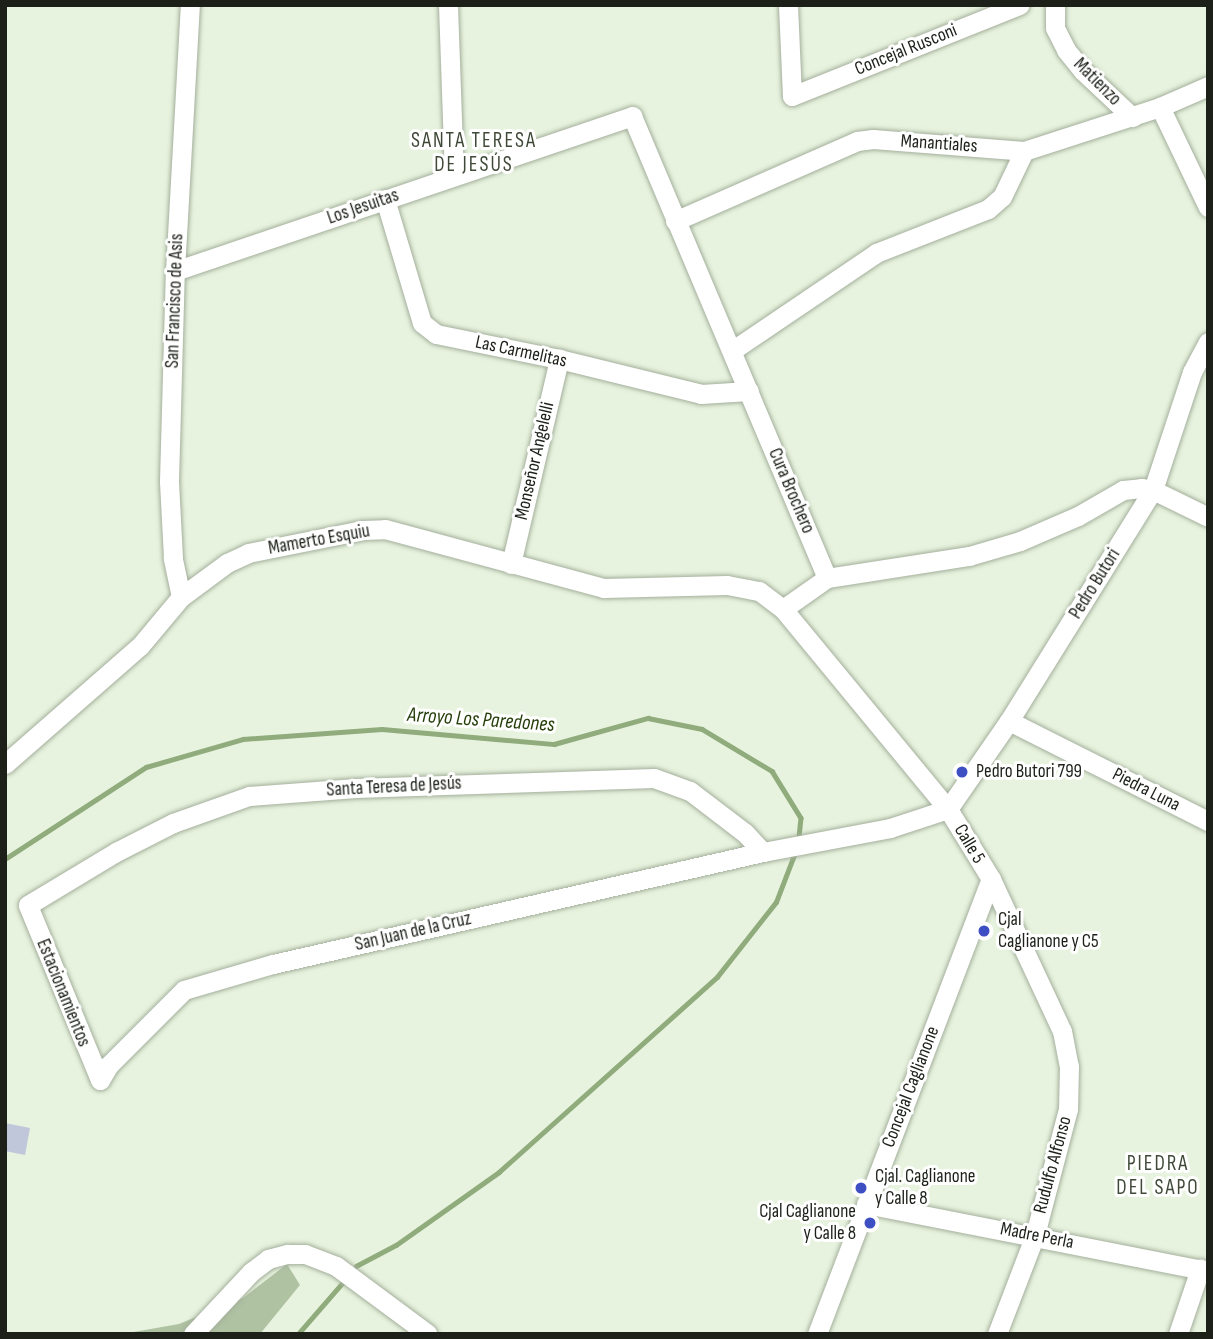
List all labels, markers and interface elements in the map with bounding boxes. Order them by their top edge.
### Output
street label: Concejal Rusconi [852,19,960,81]
street label: Matienzo [1068,53,1126,111]
district label: SANTA TERESA DE JESÚS [412,128,536,178]
street label: Manantiales [900,130,978,158]
street label: Los Jesuitas [324,184,402,230]
street label: San Francisco de Asis [161,233,189,369]
street label: Las Carmelitas [473,331,569,373]
street label: Monseñor Angelelli [510,400,560,522]
street label: Cura Brochero [763,445,819,537]
street label: Mamerto Esquiu [266,520,372,560]
street label: Pedro Butori [1065,545,1125,623]
water label: Arroyo Los Paredones [406,702,556,738]
place label: Pedro Butori 799 [976,761,1082,783]
street label: Piedra Luna [1108,763,1184,817]
marker: Pedro Butori 799 [954,764,970,780]
street label: Santa Teresa de Jesús [326,772,462,802]
street label: Calle 5 [949,820,989,868]
street label: San Juan de la Cruz [353,908,473,956]
place label: Cjal Caglianone y C5 [998,909,1099,953]
marker: Cjal Caglianone y C5 [976,923,992,939]
street label: Estacionamientos [31,936,95,1050]
street label: Concejal Caglianone [877,1023,945,1151]
street label: Rudulfo Alfonso [1029,1114,1077,1216]
district label: PIEDRA DEL SAPO [1117,1151,1199,1201]
place label: Cjal. Caglianone y Calle 8 [875,1166,975,1210]
marker: Cjal. Caglianone y Calle 8 [853,1180,869,1196]
place label: Cjal Caglianone y Calle 8 [759,1201,856,1245]
marker: Cjal Caglianone y Calle 8 [862,1215,878,1231]
street label: Madre Perla [998,1218,1076,1254]

